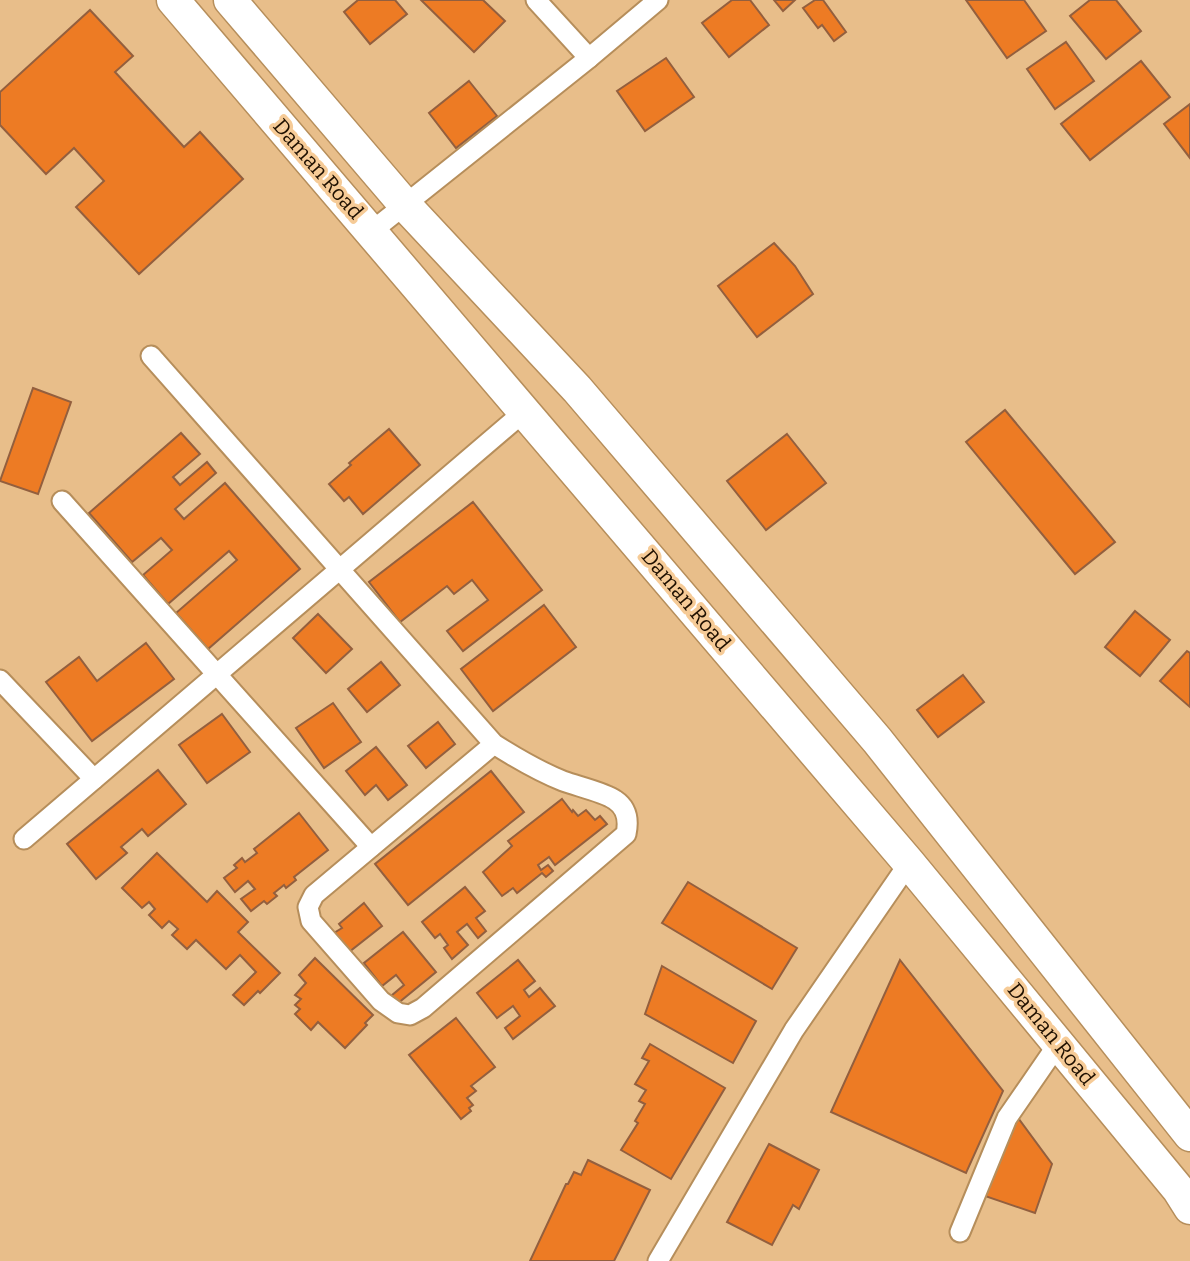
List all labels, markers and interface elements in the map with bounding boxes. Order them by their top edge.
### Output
street label: Daman Road [267,113,369,225]
street label: Daman Road [636,544,736,656]
street label: Daman Road [1002,977,1100,1091]

